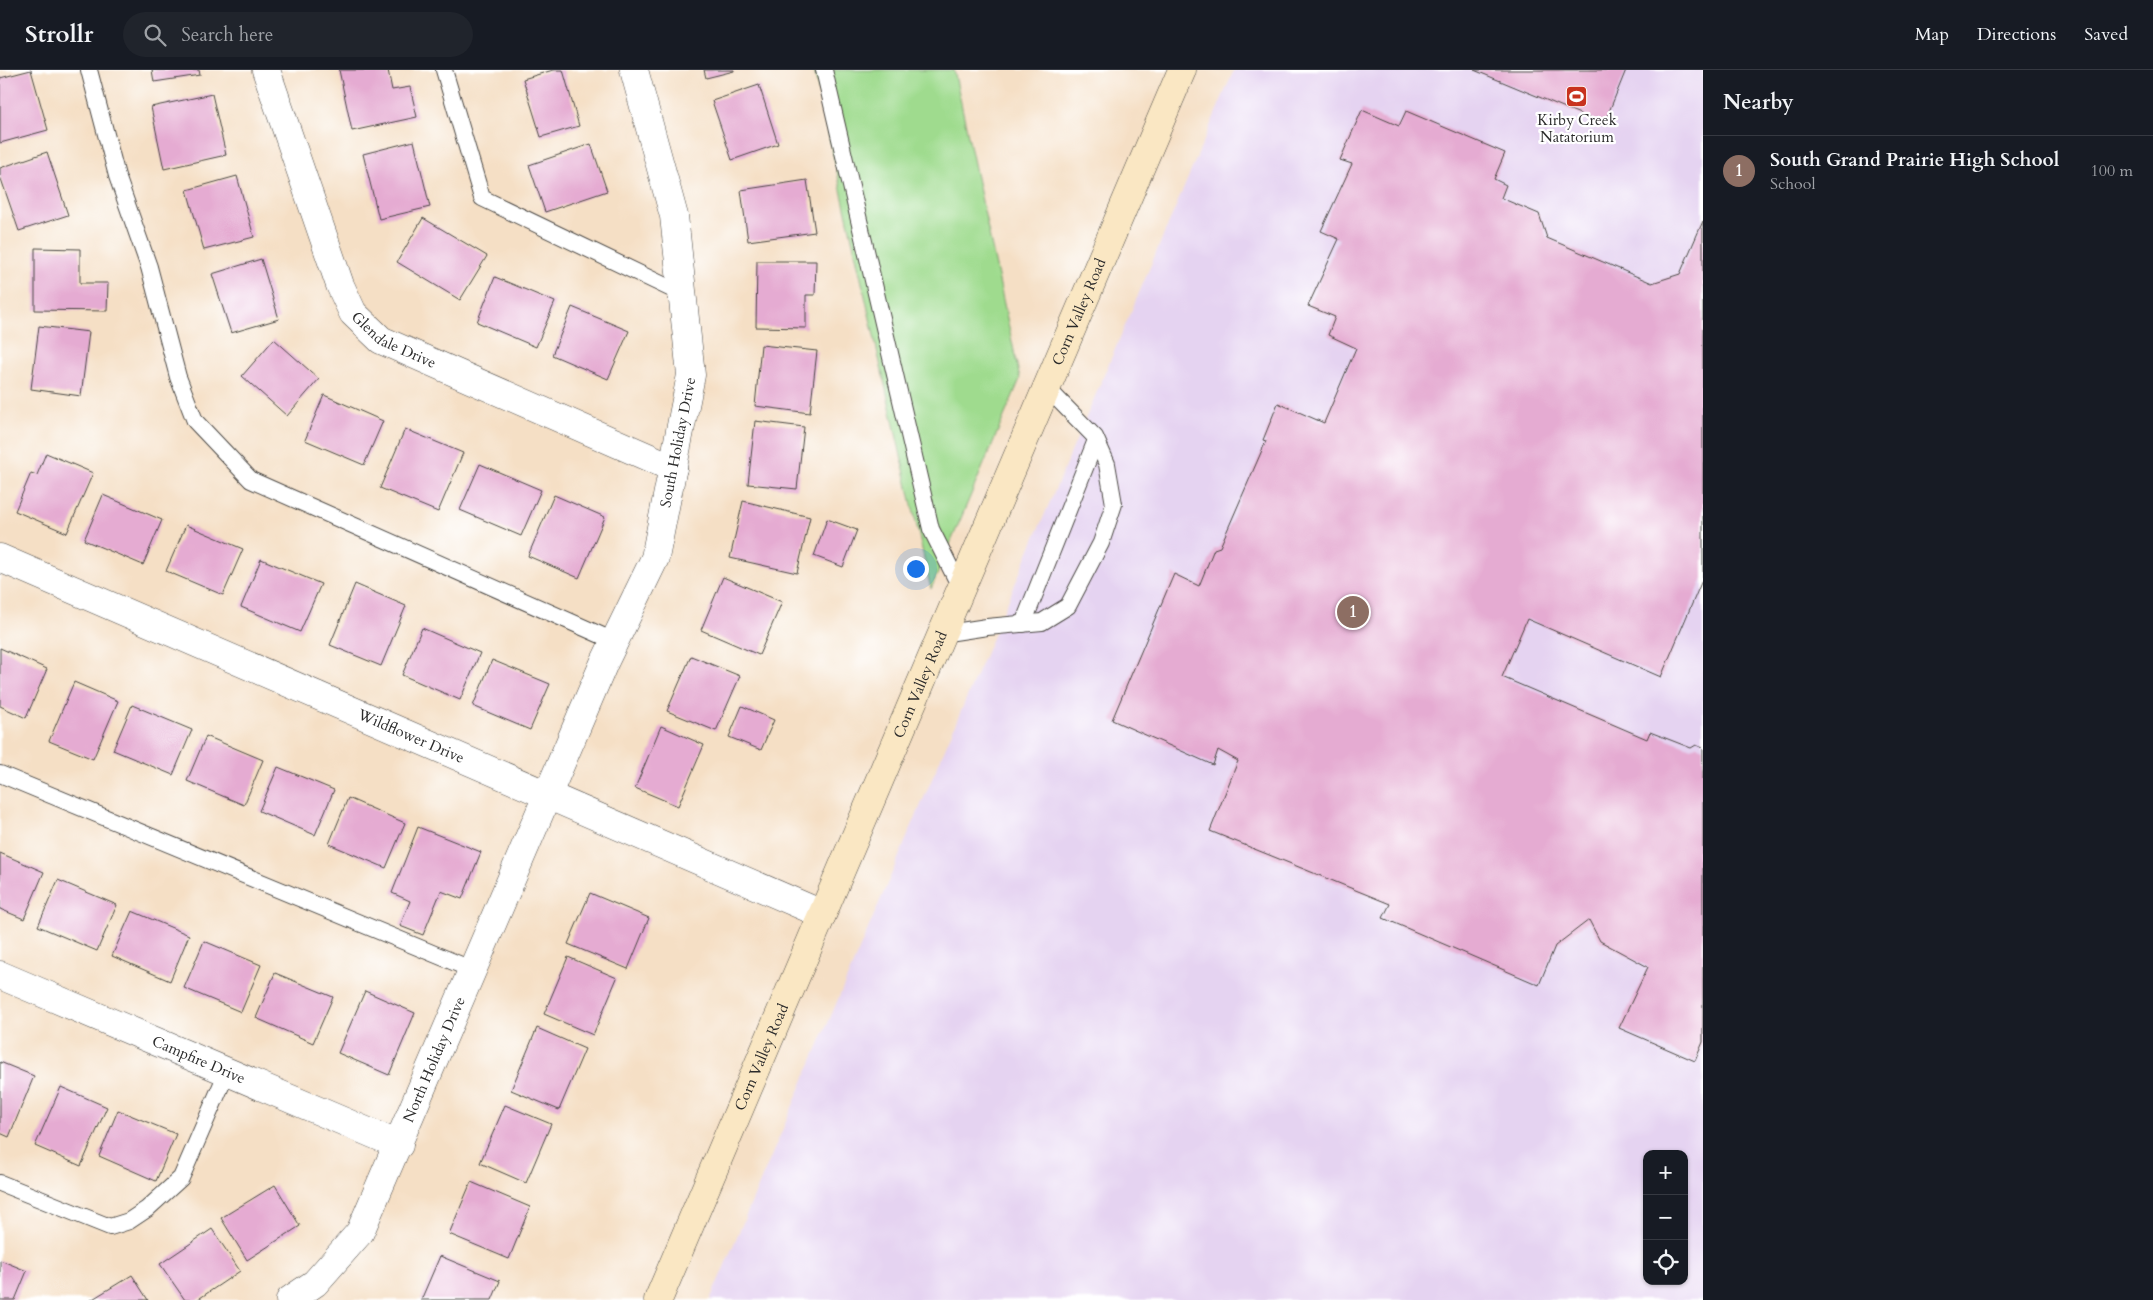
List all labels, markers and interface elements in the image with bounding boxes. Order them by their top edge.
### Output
search box [123,12,473,57]
text: Strollr [25,18,93,51]
icon: search [141,21,169,49]
text: Search here [181,22,273,48]
text: Map [1915,22,1949,47]
text: Directions [1977,22,2056,47]
text: Saved [2084,22,2128,47]
sports icon: Kirby Creek Natatorium [1565,85,1589,109]
text: Nearby [1723,88,1794,117]
place label: Kirby Creek Natatorium [1537,110,1617,147]
text: South Grand Prairie High School [1770,147,2059,173]
text: 1 [1735,160,1743,182]
text: 100 m [2091,160,2133,182]
text: School [1770,173,1815,195]
street label: Corn Valley Road [1047,255,1111,369]
street label: Glendale Drive [347,307,439,373]
street label: South Holiday Drive [655,375,700,509]
your location [903,556,929,582]
pin: 1 [1337,593,1369,631]
street label: Corn Valley Road [889,628,952,741]
street label: Wildflower Drive [354,704,468,768]
street label: North Holiday Drive [398,993,470,1125]
street label: Corn Valley Road [730,1000,793,1114]
street label: Campfire Drive [149,1031,249,1088]
map controls [1643,1150,1688,1285]
button: + [1643,1150,1688,1195]
button: − [1643,1195,1688,1240]
button: locate [1643,1240,1688,1285]

